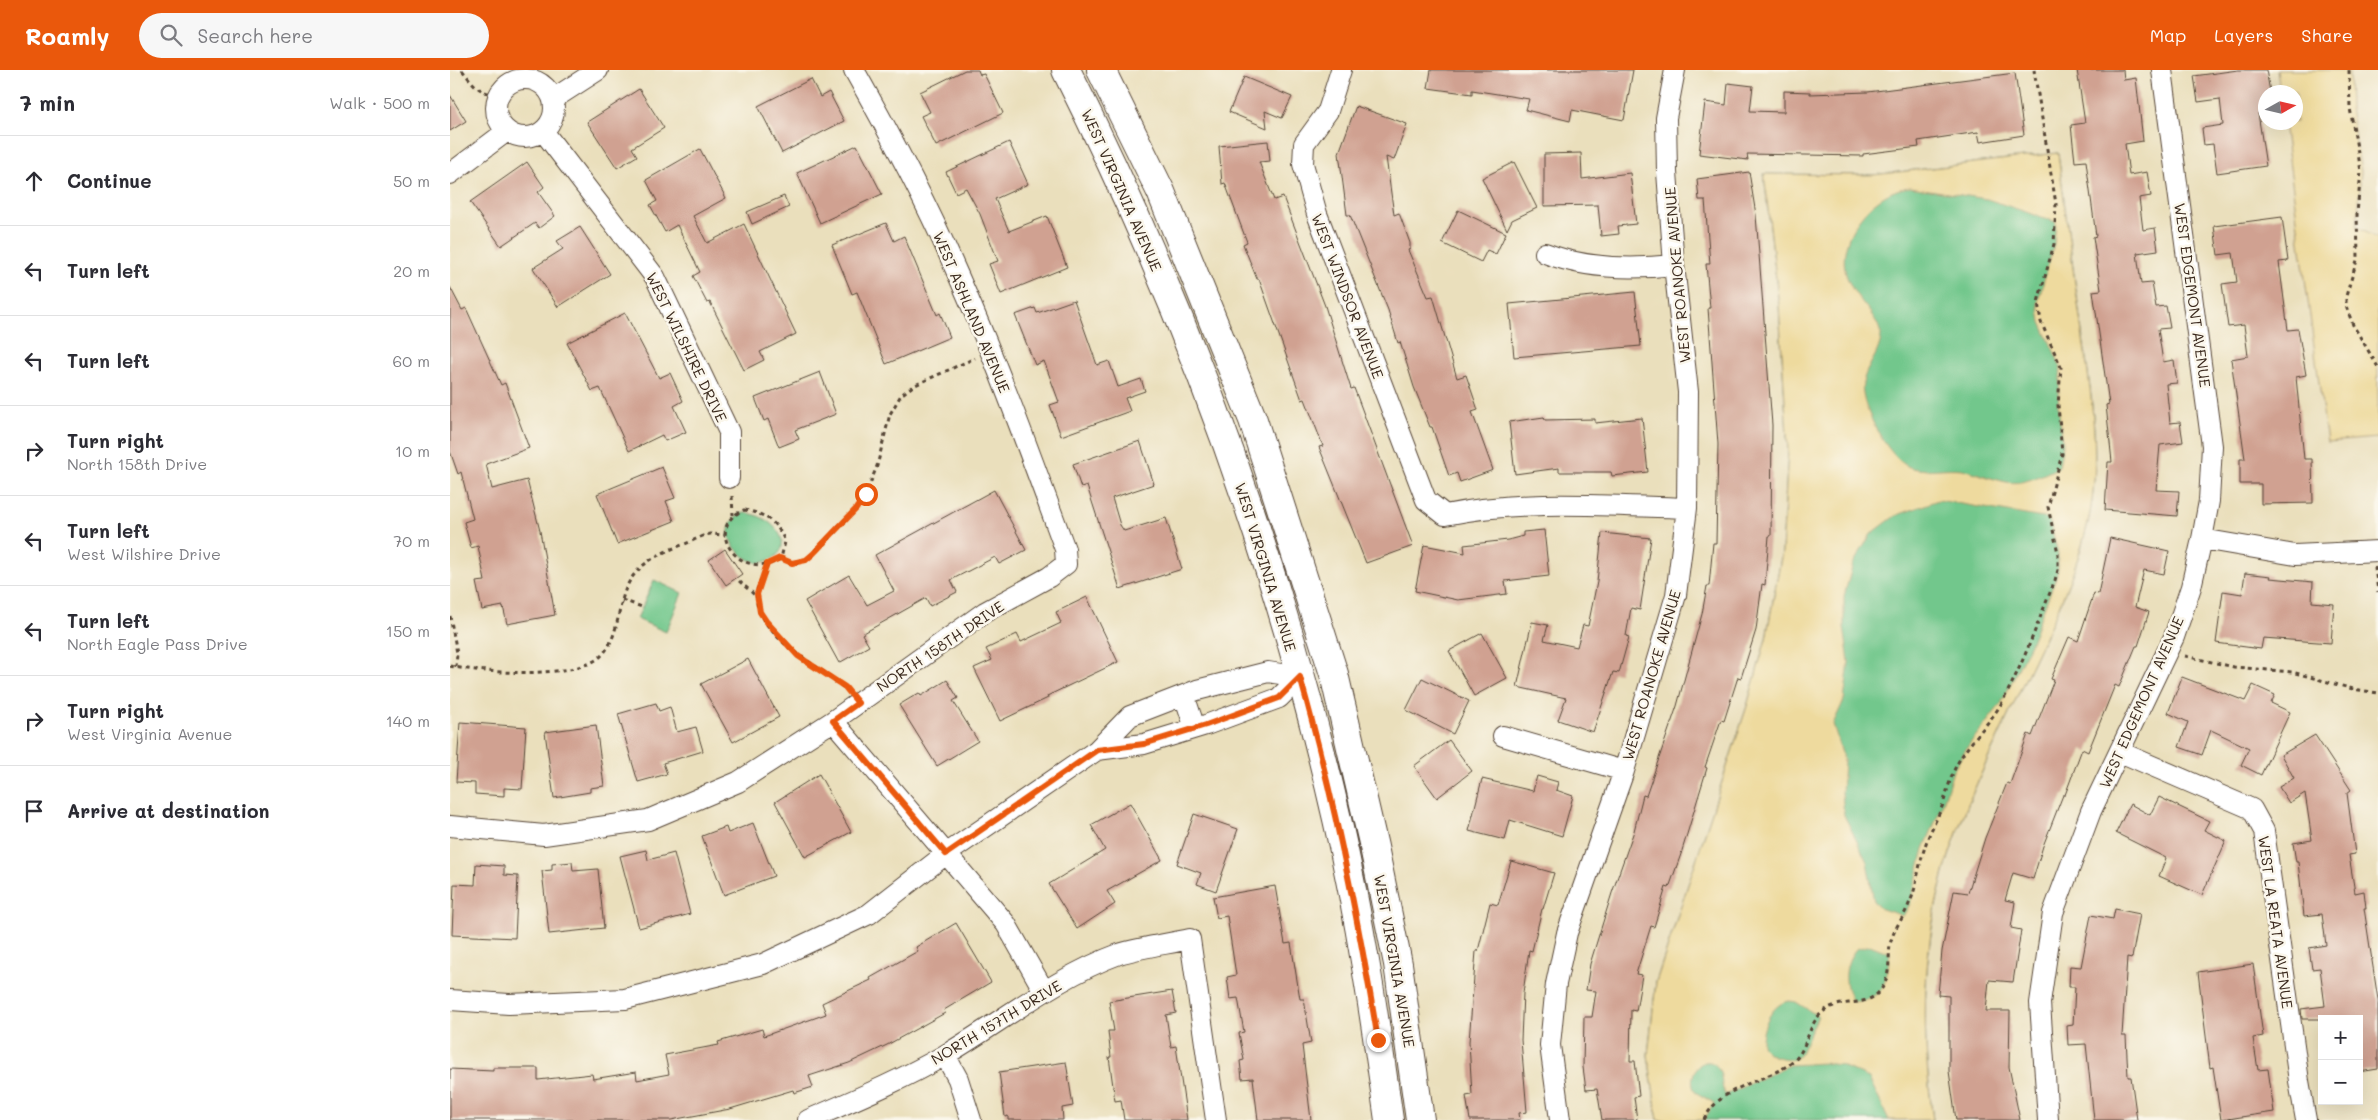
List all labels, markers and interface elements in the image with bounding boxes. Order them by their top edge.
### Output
search box [139,13,489,58]
text: Roamly [25,20,109,51]
icon: search [157,21,185,49]
text: Search here [197,23,313,48]
text: Map [2150,23,2186,47]
text: Layers [2214,23,2273,47]
text: Share [2301,23,2353,47]
north arrow [2258,85,2303,130]
text: 7 min [20,89,75,116]
text: Walk · 500 m [329,92,430,113]
street label: WEST VIRGINIA AVENUE [1077,106,1167,275]
icon: ahead [20,167,48,195]
text: Continue [67,168,152,193]
text: 50 m [393,170,430,191]
street label: WEST ROANOKE AVENUE [1659,186,1695,364]
street label: WEST EDGEMONT AVENUE [2170,201,2216,389]
street label: WEST WINDSOR AVENUE [1307,211,1389,382]
street label: WEST ASHLAND AVENUE [929,228,1015,396]
icon: left [20,257,48,285]
text: Turn left [67,258,150,283]
text: 20 m [393,260,430,281]
street label: WEST WILSHIRE DRIVE [642,269,732,426]
icon: left [20,347,48,375]
text: Turn left [67,348,150,373]
text: 60 m [393,350,430,371]
text: Turn right [67,428,164,453]
icon: right [20,437,48,465]
text: 10 m [395,440,430,461]
text: North 158th Drive [67,453,207,474]
street label: WEST VIRGINIA AVENUE [1231,480,1301,654]
route start [855,483,878,506]
text: Turn left [67,518,150,543]
icon: left [20,527,48,555]
text: 70 m [393,530,430,551]
text: West Wilshire Drive [67,543,221,564]
street label: WEST ROANOKE AVENUE [1617,587,1685,763]
street label: NORTH 158TH DRIVE [872,596,1008,696]
text: Turn left [67,608,150,633]
street label: WEST EDGEMONT AVENUE [2094,613,2188,791]
icon: left [20,617,48,645]
text: 150 m [386,620,430,641]
text: North Eagle Pass Drive [67,633,248,654]
text: Turn right [67,698,164,723]
icon: right [20,707,48,735]
text: 140 m [386,710,430,731]
text: West Virginia Avenue [67,723,233,744]
icon: arrive [20,797,48,825]
text: Arrive at destination [67,798,270,823]
street label: WEST LA REATA AVENUE [2254,834,2298,1010]
street label: WEST VIRGINIA AVENUE [1370,873,1420,1050]
street label: NORTH 157TH DRIVE [927,975,1065,1069]
map controls [2318,1015,2363,1105]
button: + [2318,1015,2363,1060]
route end [1367,1029,1390,1052]
button: − [2318,1060,2363,1105]

